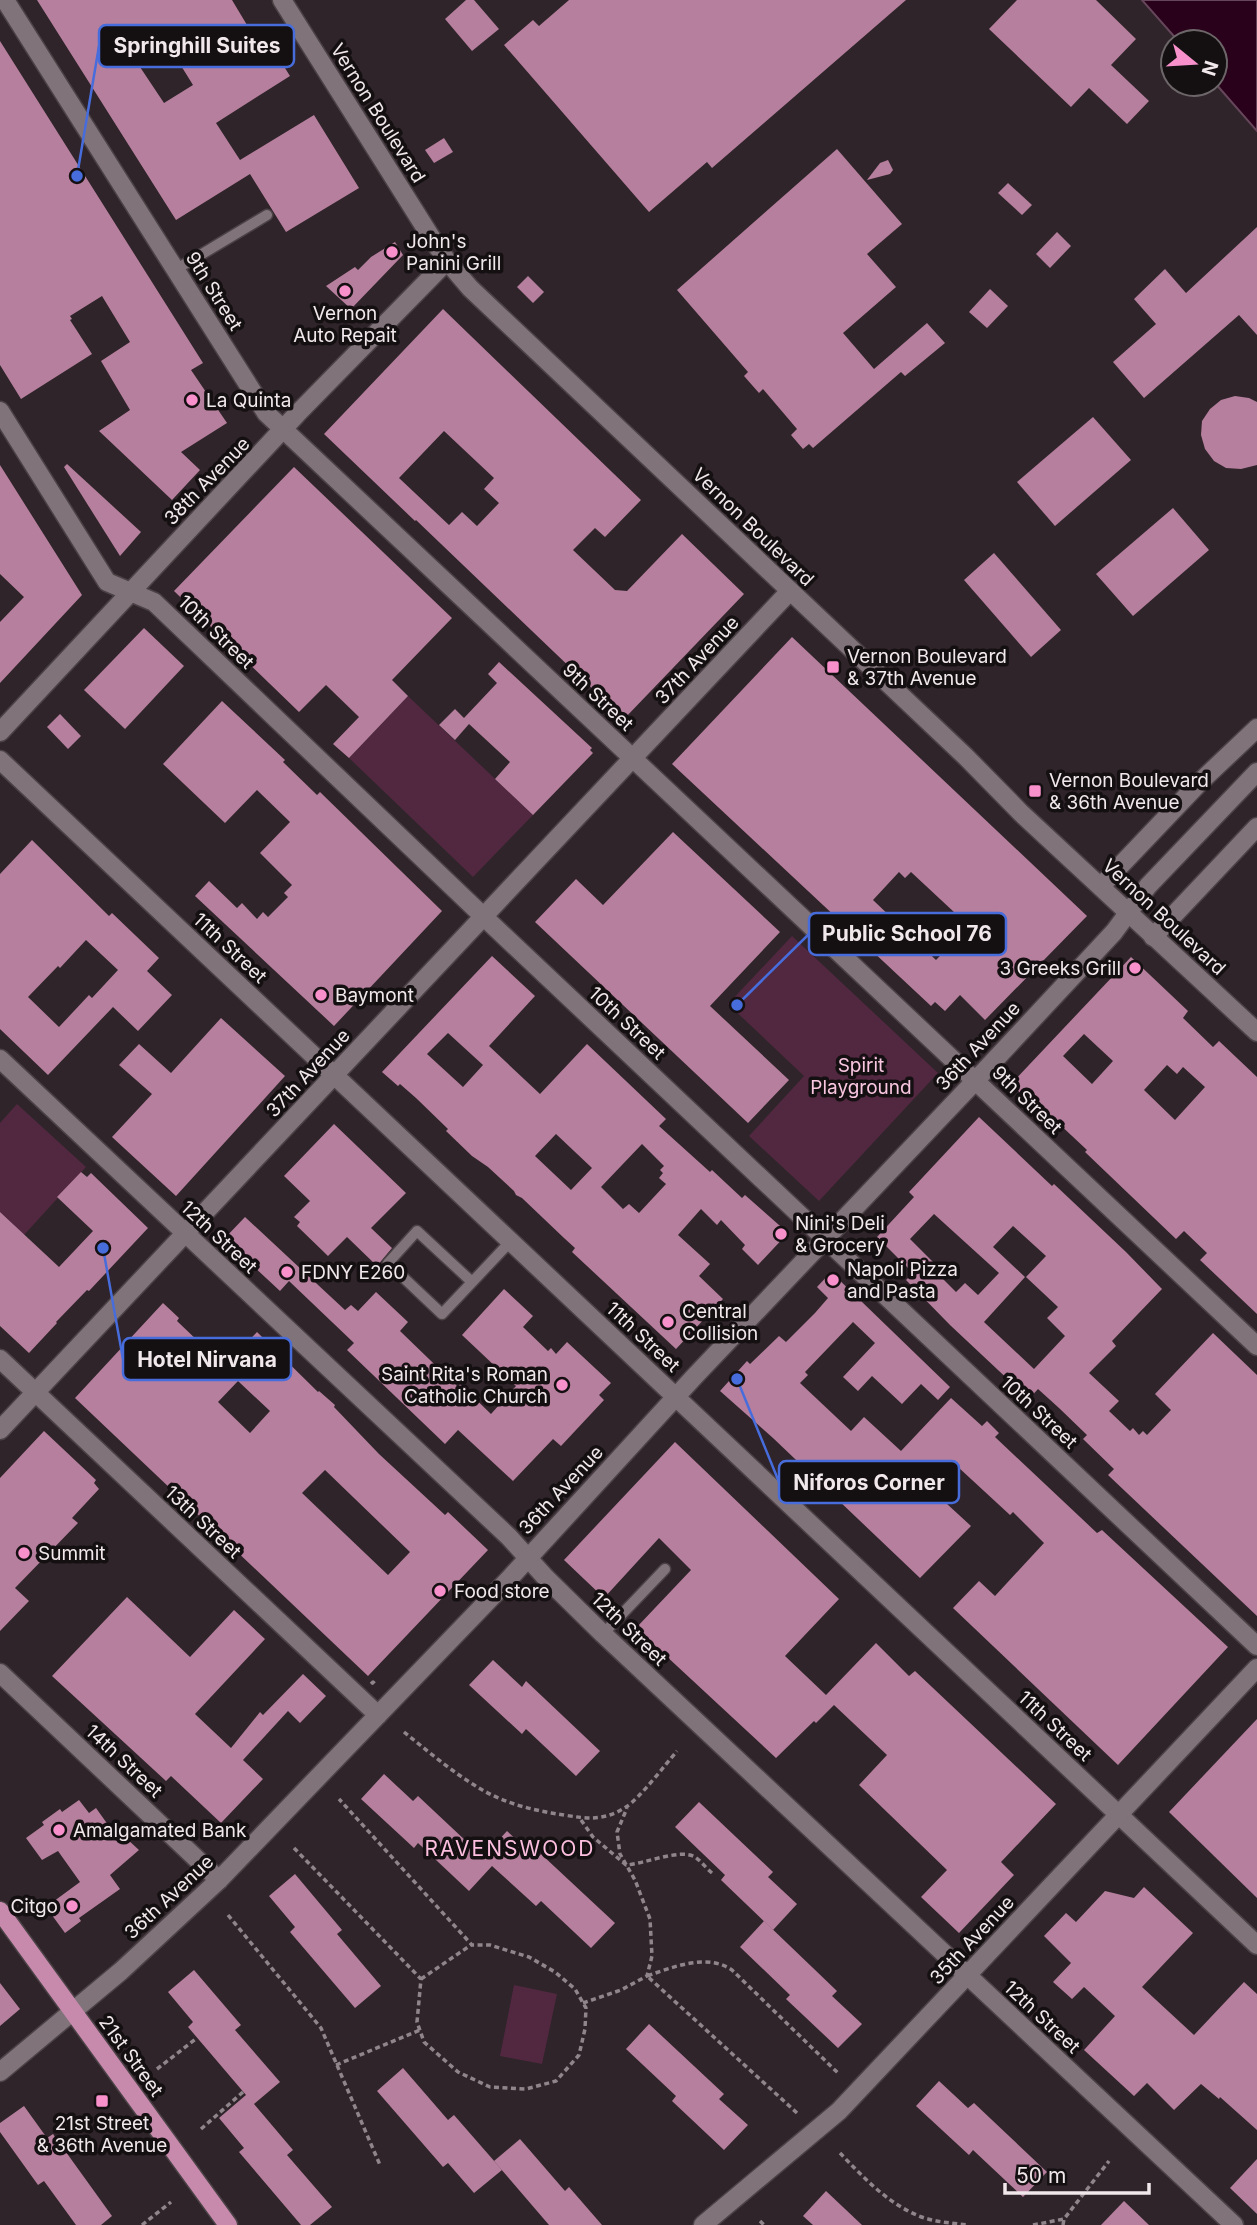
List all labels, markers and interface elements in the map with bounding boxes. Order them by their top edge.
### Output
callout: Springhill Suites [99,25,294,67]
north arrow [1159,28,1229,98]
text: Springhill Suites [113,33,281,58]
street label: Vernon Boulevard [326,39,430,187]
text: N [1197,58,1223,79]
place label: John's Panini Grill [406,230,501,275]
marker: John's Panini Grill [384,244,400,260]
street label: 9th Street [181,247,247,335]
marker: Vernon Auto Repait [337,283,353,299]
place label: Vernon Auto Repait [293,302,397,347]
place label: La Quinta [206,389,291,412]
marker: La Quinta [184,392,200,408]
street label: 38th Avenue [159,432,255,530]
street label: Vernon Boulevard [687,463,819,591]
street label: 10th Street [173,590,259,674]
street label: 37th Avenue [650,611,744,709]
place label: Vernon Boulevard & 37th Avenue [847,645,1007,690]
street label: 9th Street [558,658,638,736]
marker: Vernon Boulevard & 37th Avenue [825,659,841,675]
place label: Vernon Boulevard & 36th Avenue [1049,769,1209,814]
marker: Vernon Boulevard & 36th Avenue [1027,783,1043,799]
street label: Vernon Boulevard [1098,854,1230,980]
street label: 11th Street [188,908,272,988]
callout: Public School 76 [809,913,1006,955]
text: Public School 76 [822,921,992,946]
place label: 3 Greeks Grill [1000,957,1121,980]
marker: 3 Greeks Grill [1127,960,1143,976]
street label: 10th Street [584,982,670,1064]
place label: Baymont [335,984,414,1007]
marker: Baymont [313,987,329,1003]
street label: 36th Avenue [931,997,1025,1095]
street label: 37th Avenue [261,1024,355,1122]
park label: Spirit Playground [810,1054,912,1099]
street label: 9th Street [987,1061,1067,1139]
street label: 12th Street [176,1196,262,1278]
place label: Nini's Deli & Grocery [795,1212,885,1257]
marker: Nini's Deli & Grocery [773,1226,789,1242]
place label: Napoli Pizza and Pasta [847,1258,958,1303]
place label: FDNY E260 [301,1261,405,1284]
marker: FDNY E260 [279,1264,295,1280]
marker: Napoli Pizza and Pasta [825,1272,841,1288]
street label: 11th Street [601,1297,685,1377]
place label: Central Collision [682,1300,758,1345]
marker: Central Collision [660,1314,676,1330]
callout: Hotel Nirvana [123,1338,291,1380]
text: Hotel Nirvana [137,1347,277,1372]
place label: Saint Rita's Roman Catholic Church [381,1363,548,1408]
street label: 10th Street [996,1371,1082,1453]
marker: Saint Rita's Roman Catholic Church [554,1377,570,1393]
street label: 36th Avenue [514,1441,608,1539]
callout: Niforos Corner [779,1461,959,1503]
text: Niforos Corner [793,1470,945,1495]
street label: 13th Street [160,1481,246,1563]
place label: Summit [38,1542,106,1565]
marker: Summit [16,1545,32,1561]
place label: Food store [454,1580,550,1603]
marker: Food store [432,1583,448,1599]
street label: 12th Street [587,1587,671,1671]
street label: 11th Street [1013,1686,1097,1766]
street label: 14th Street [81,1720,167,1802]
place label: Amalgamated Bank [73,1819,247,1842]
marker: Amalgamated Bank [51,1822,67,1838]
district label: RAVENSWOOD [425,1836,595,1861]
street label: 36th Avenue [120,1850,218,1944]
street label: 35th Avenue [925,1891,1019,1989]
place label: Citgo [10,1895,58,1918]
marker: Citgo [64,1898,80,1914]
street label: 12th Street [999,1976,1085,2058]
street label: 21st Street [94,2011,168,2101]
marker: 21st Street & 36th Avenue [94,2093,110,2109]
place label: 21st Street & 36th Avenue [37,2112,167,2157]
scale bar [1005,2152,1148,2196]
text: 50 m [1016,2163,1066,2188]

